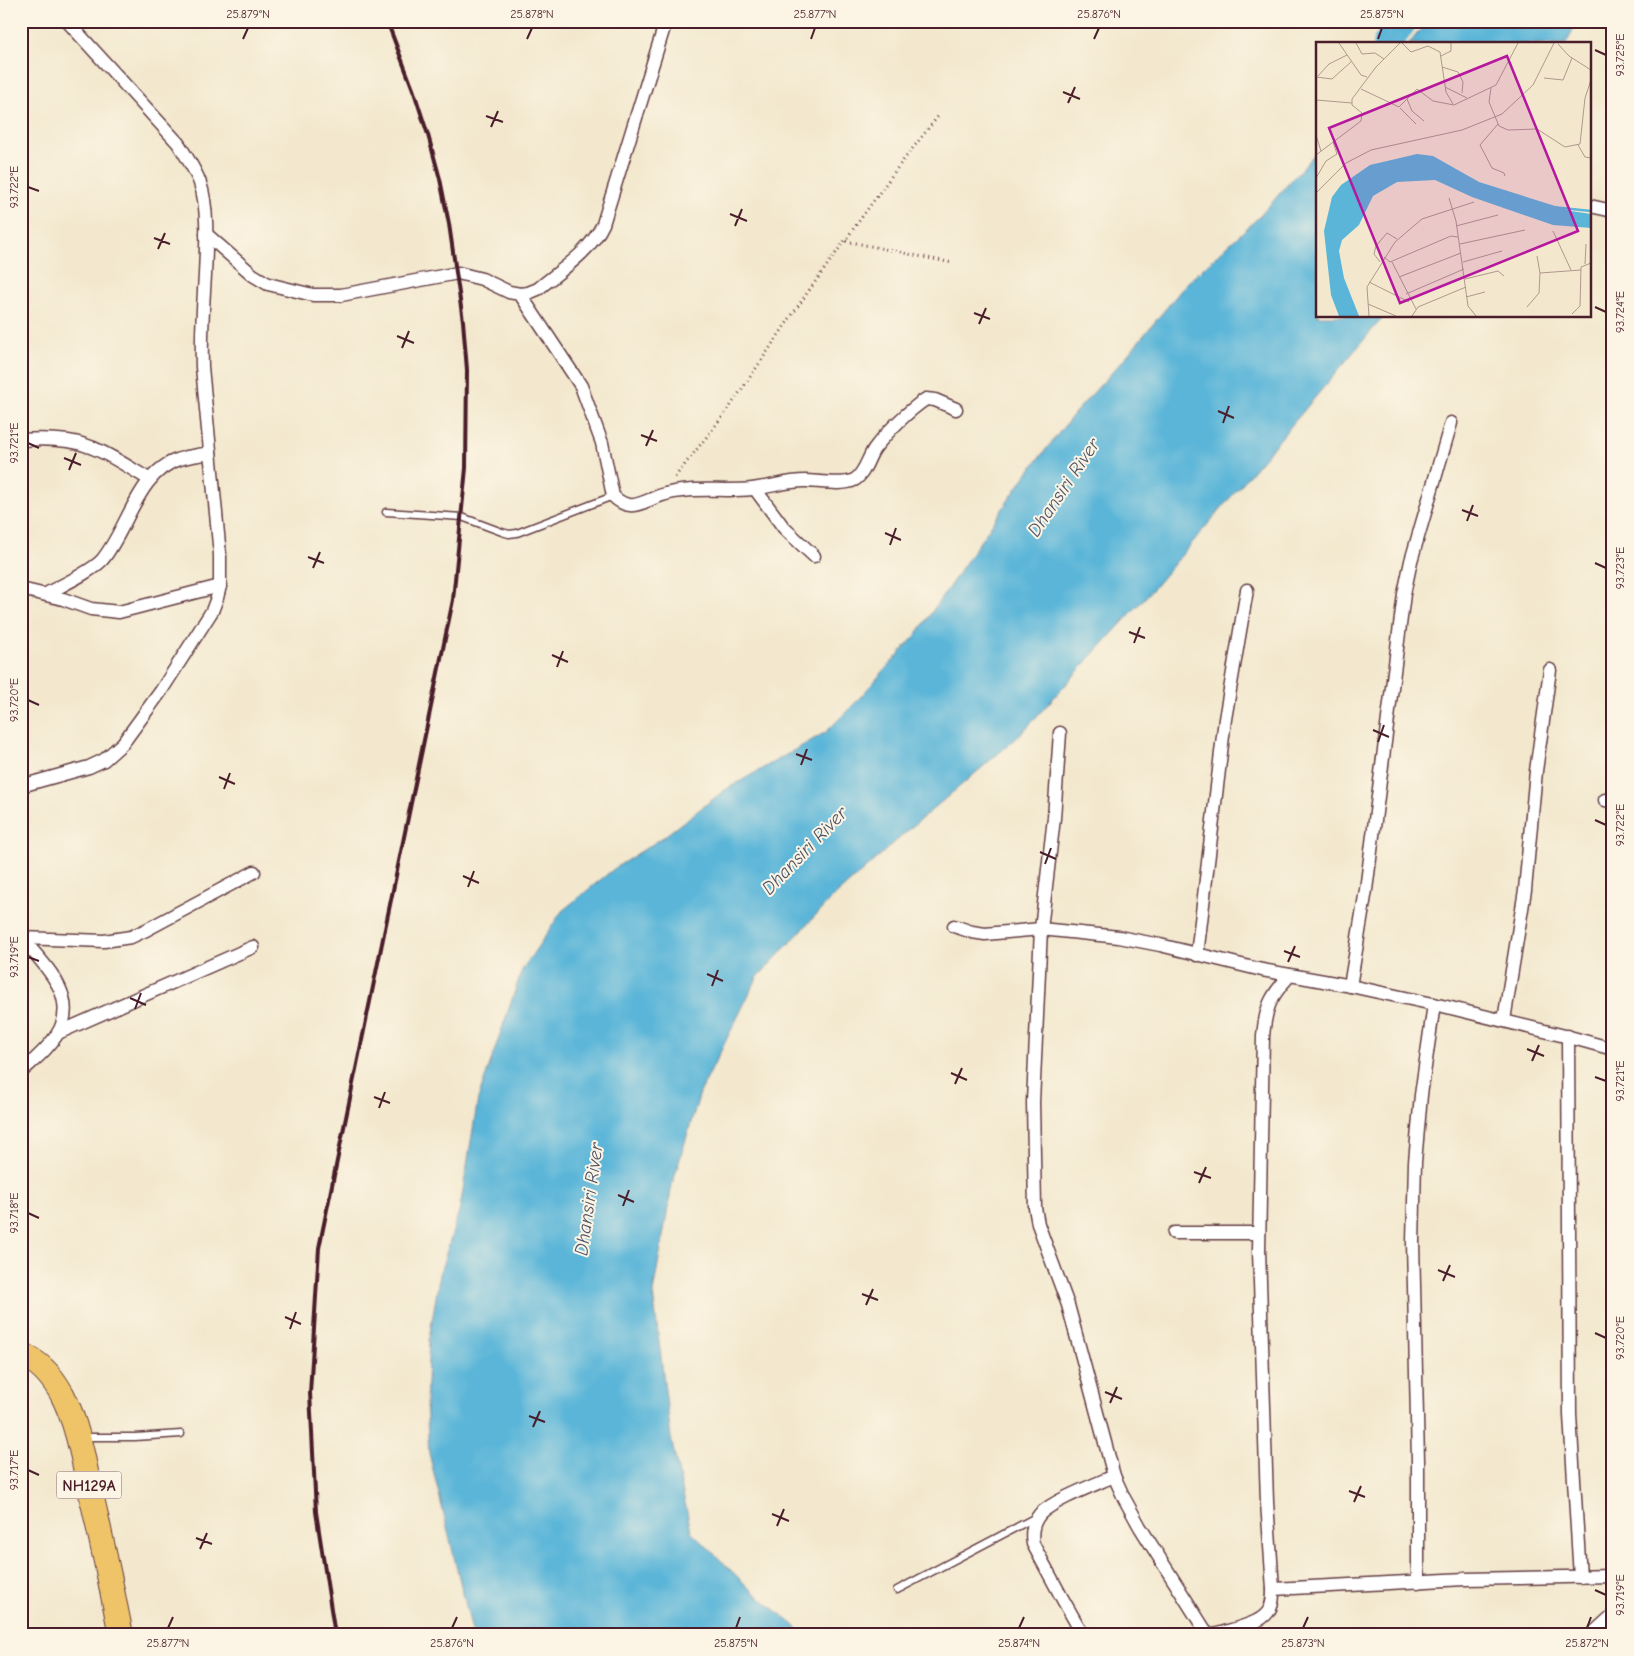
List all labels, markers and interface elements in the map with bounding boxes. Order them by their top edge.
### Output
text: 25.879°N [226,7,270,21]
text: 25.878°N [510,7,554,21]
text: 25.877°N [793,7,837,21]
text: 25.876°N [1077,7,1121,21]
text: 25.875°N [1360,7,1404,21]
text: 93.725°E [1613,34,1627,76]
inset map [1316,42,1592,318]
text: 93.722°E [7,166,21,208]
text: 93.724°E [1613,291,1627,333]
text: 93.721°E [7,422,21,464]
water label: Dhansiri River [1023,433,1105,541]
text: 93.723°E [1613,547,1627,589]
text: 93.720°E [7,678,21,722]
water label: Dhansiri River [757,801,853,899]
text: 93.722°E [1613,804,1627,846]
text: 93.719°E [7,936,21,978]
text: 93.721°E [1613,1060,1627,1102]
water label: Dhansiri River [570,1140,608,1257]
text: 93.718°E [7,1192,21,1234]
text: 93.720°E [1613,1316,1627,1360]
text: 93.717°E [7,1450,21,1490]
road number: NH129A [56,1472,122,1498]
text: 93.719°E [1613,1574,1627,1616]
text: 25.877°N [146,1636,190,1650]
text: 25.876°N [430,1636,474,1650]
text: 25.875°N [714,1636,758,1650]
text: 25.874°N [998,1636,1040,1650]
text: 25.873°N [1281,1636,1325,1650]
text: 25.872°N [1565,1636,1609,1650]

